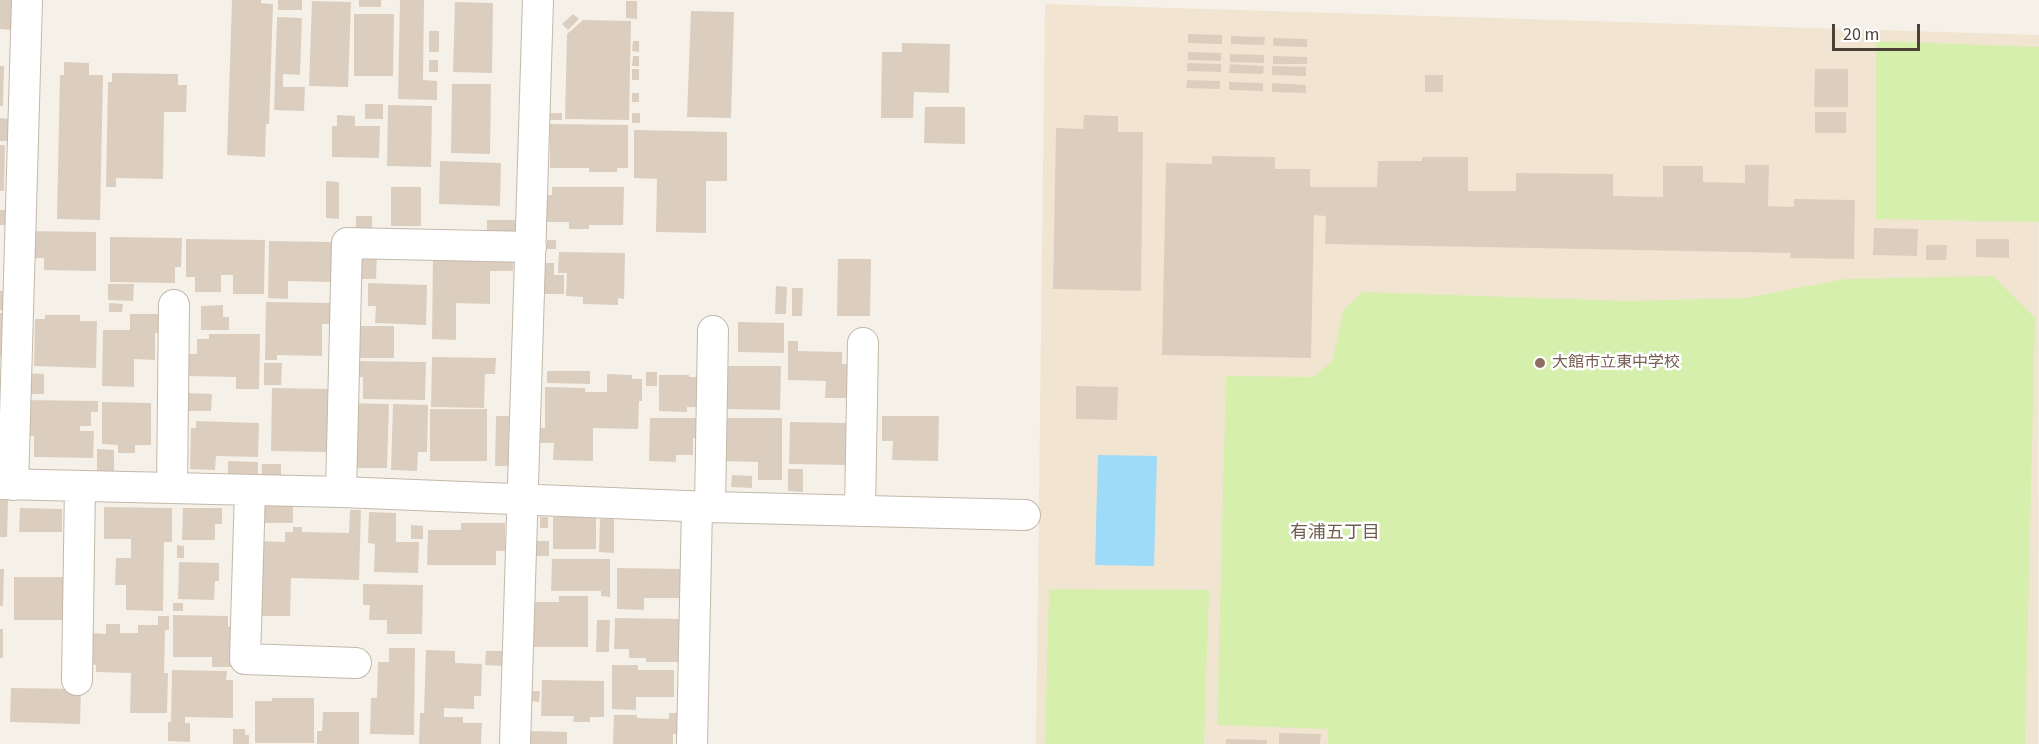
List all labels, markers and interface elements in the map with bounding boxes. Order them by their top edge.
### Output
scale bar [1835,12,1924,50]
text: 20 m [1843,22,1879,47]
place label: 大館市立東中学校 [1552,353,1680,373]
marker: 大館市立東中学校 [1533,356,1547,370]
district label: 有浦五丁目 [1290,523,1380,545]

